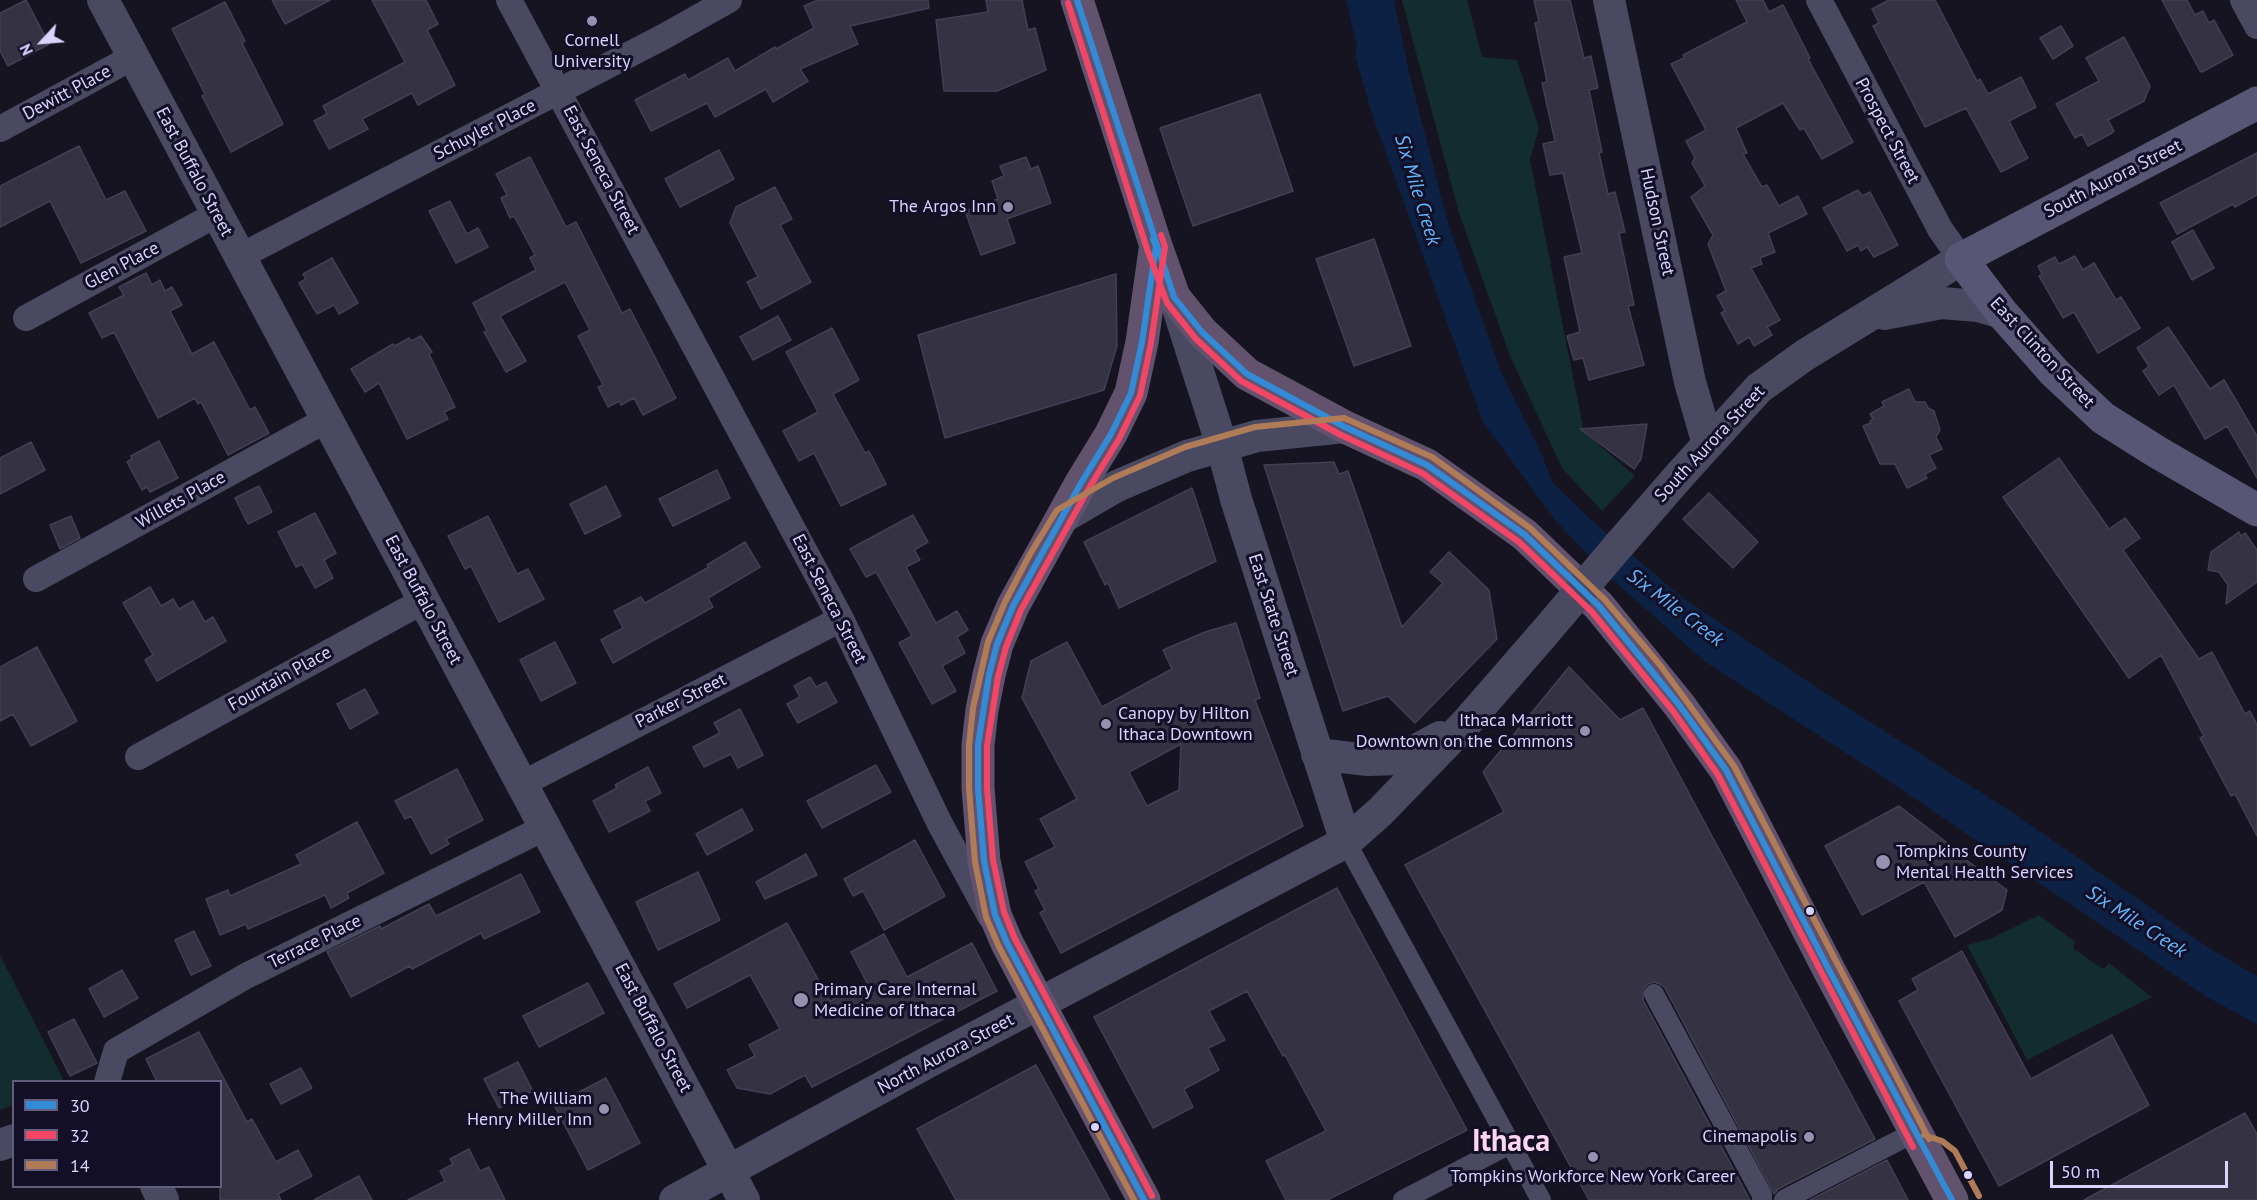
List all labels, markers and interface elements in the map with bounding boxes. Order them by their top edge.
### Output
north arrow [12,12,72,72]
marker: Cornell University [585,14,599,28]
place label: Cornell University [553,30,631,72]
text: N [15,41,37,59]
street label: Dewitt Place [19,61,115,125]
street label: Prospect Street [1850,75,1924,187]
street label: Schuyler Place [430,95,540,165]
street label: East Seneca Street [558,102,644,238]
street label: East Buffalo Street [151,104,237,240]
water label: Six Mile Creek [1389,132,1445,248]
street label: South Aurora Street [2041,135,2185,223]
street label: Hudson Street [1635,166,1679,278]
place label: The Argos Inn [889,196,996,218]
marker: The Argos Inn [1001,200,1015,214]
street label: Glen Place [81,237,163,295]
street label: East Clinton Street [1985,293,2099,413]
street label: South Aurora Street [1650,381,1770,507]
street label: Willets Place [132,467,230,533]
street label: East Seneca Street [787,531,871,667]
street label: East Buffalo Street [380,532,466,668]
street label: East State Street [1243,551,1303,679]
water label: Six Mile Creek [1622,564,1728,652]
street label: Fountain Place [225,642,335,716]
street label: Parker Street [632,669,730,733]
place label: Canopy by Hilton Ithaca Downtown [1118,703,1253,746]
place label: Ithaca Marriott Downtown on the Commons [1356,710,1573,752]
marker: Canopy by Hilton Ithaca Downtown [1099,717,1113,731]
marker: Ithaca Marriott Downtown on the Commons [1578,724,1592,738]
place label: Tompkins County Mental Health Services [1896,841,2073,884]
marker: Tompkins County Mental Health Services [1874,853,1892,871]
water label: Six Mile Creek [2081,881,2191,963]
unlabelled marker [1804,905,1816,917]
street label: Terrace Place [265,910,365,974]
street label: East Buffalo Street [610,960,696,1096]
place label: Primary Care Internal Medicine of Ithaca [814,979,976,1022]
marker: Primary Care Internal Medicine of Ithaca [792,991,810,1009]
street label: North Aurora Street [874,1009,1018,1099]
legend [12,1080,222,1188]
place label: The William Henry Miller Inn [467,1088,592,1130]
text: 30 [70,1094,90,1117]
marker: The William Henry Miller Inn [597,1102,611,1116]
unlabelled marker [1089,1121,1101,1133]
text: 32 [70,1124,90,1147]
district label: Ithaca [1472,1124,1550,1160]
place label: Cinemapolis [1702,1126,1797,1148]
marker: Cinemapolis [1802,1130,1816,1144]
scale bar [2053,1149,2232,1187]
marker: Tompkins Workforce New York Career [1586,1150,1600,1164]
text: 14 [70,1154,90,1177]
text: 50 m [2061,1160,2100,1183]
place label: Tompkins Workforce New York Career [1451,1166,1735,1188]
unlabelled marker [1962,1169,1974,1181]

